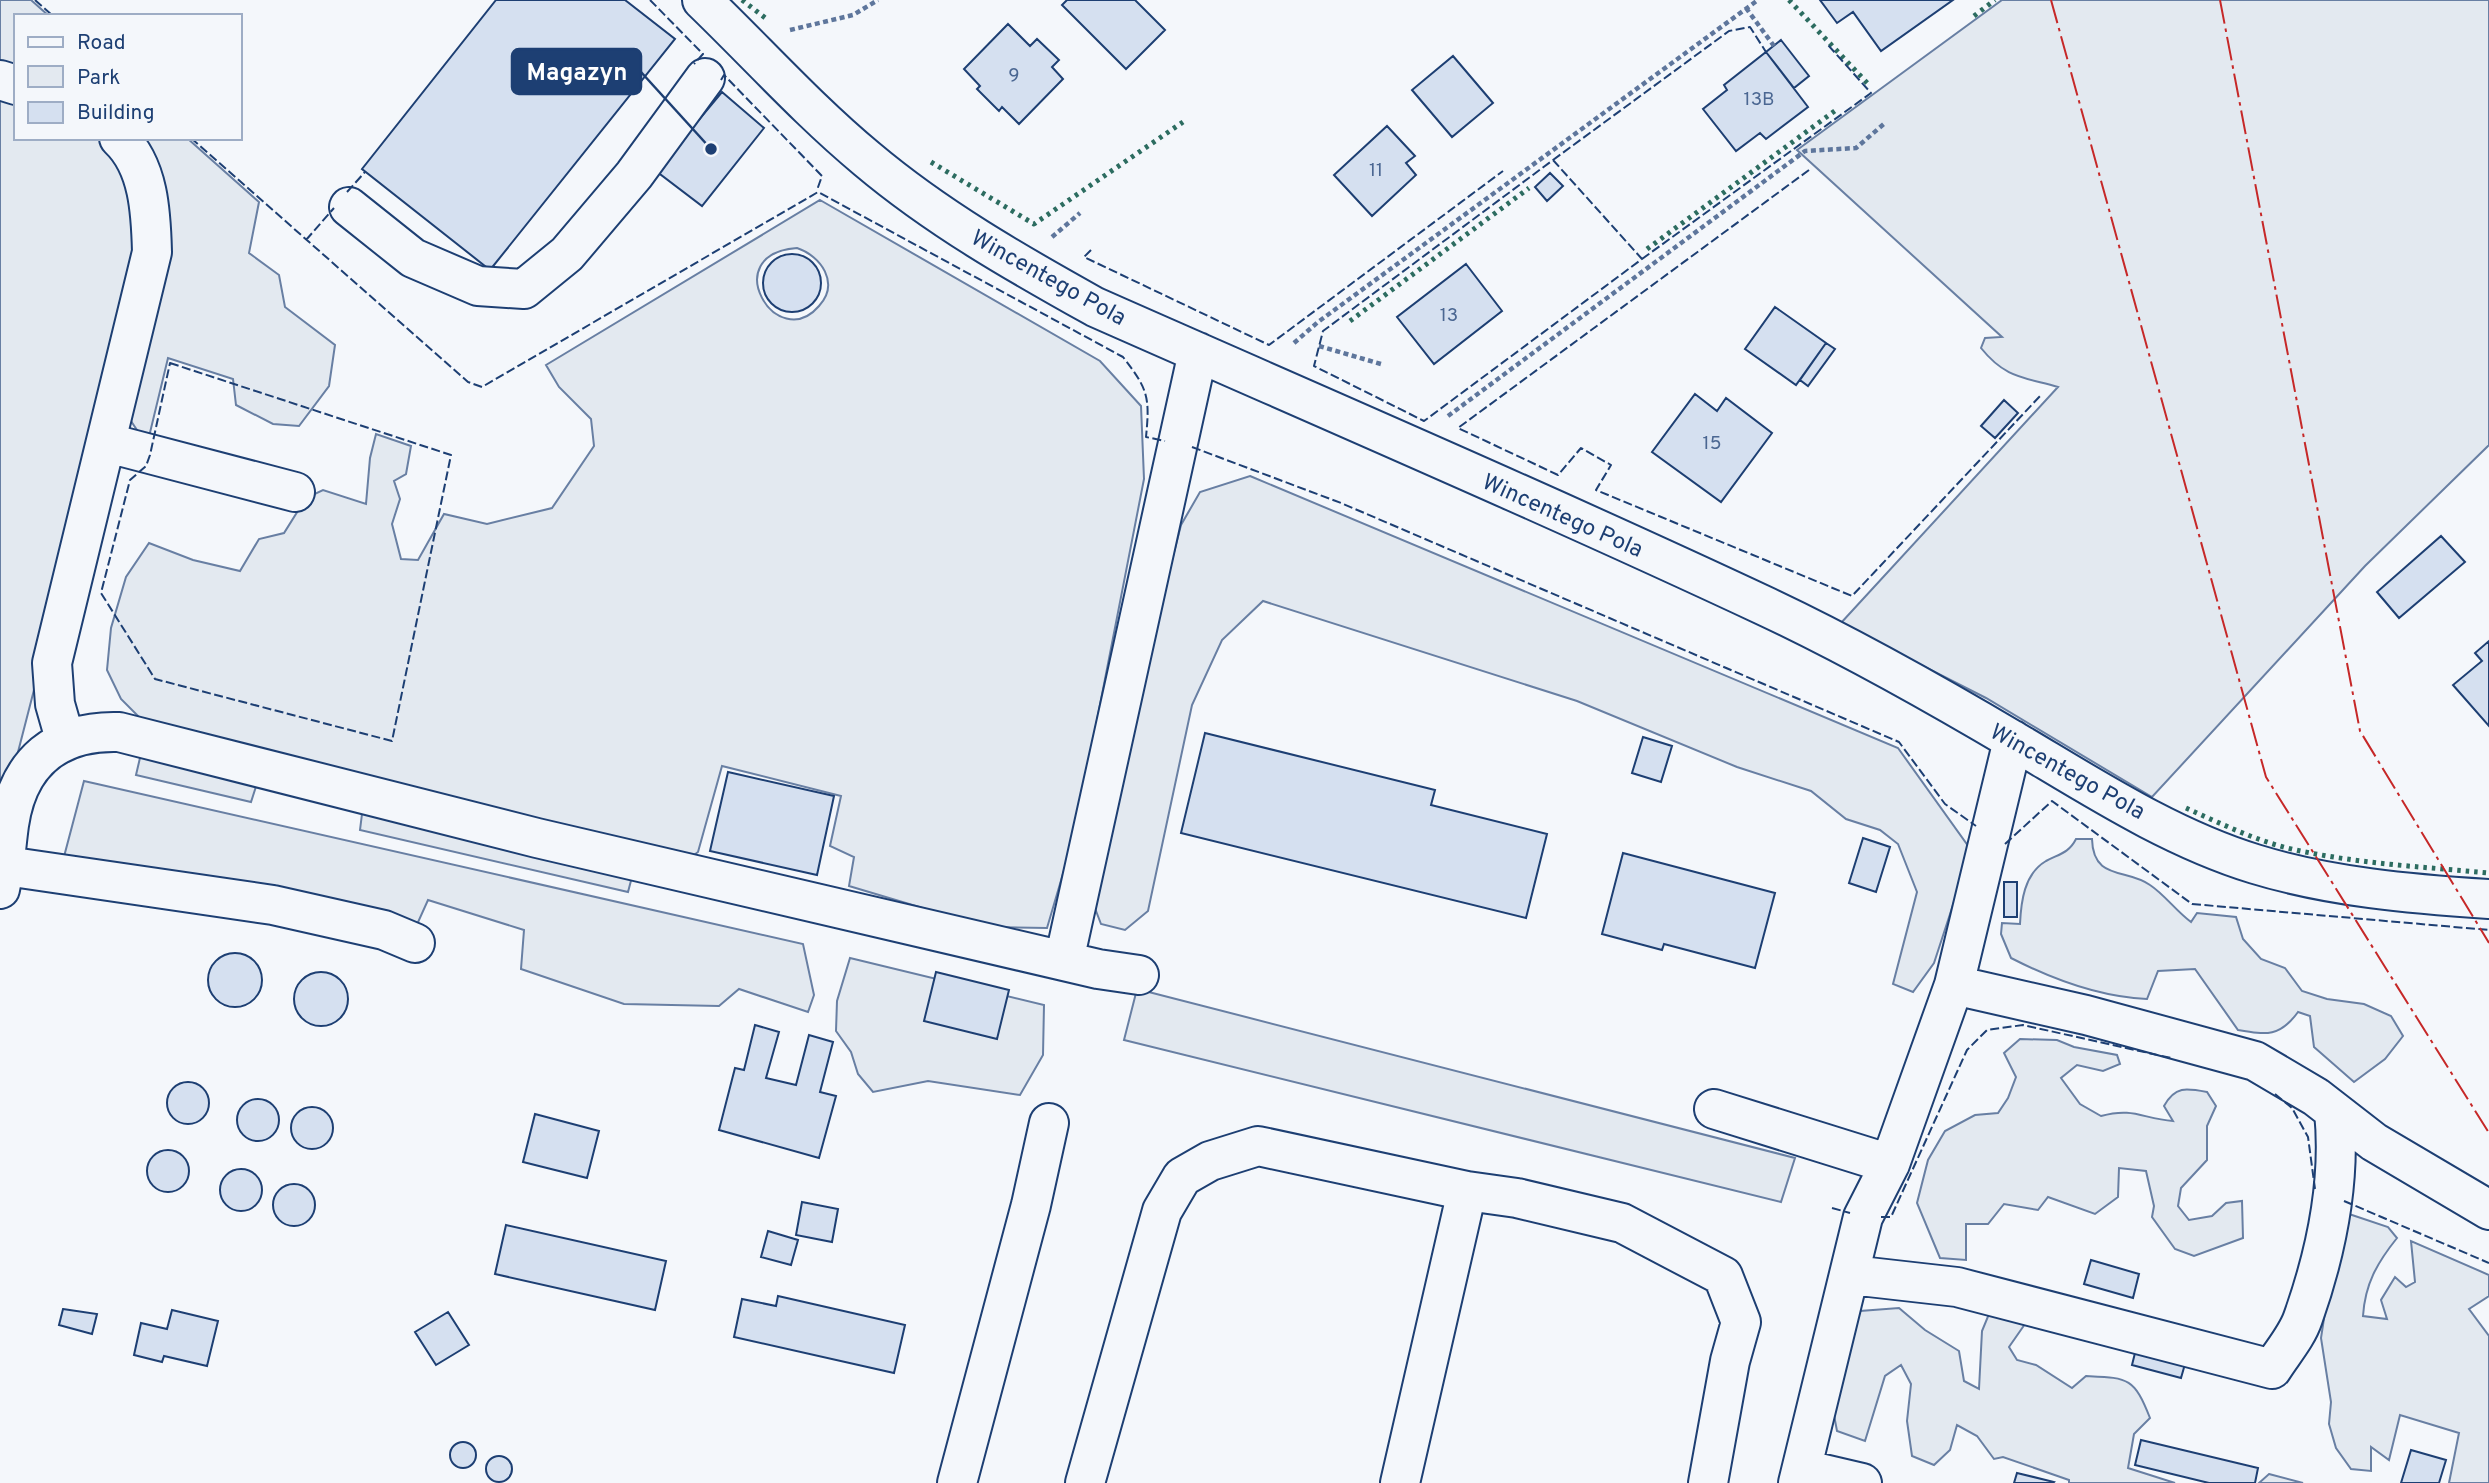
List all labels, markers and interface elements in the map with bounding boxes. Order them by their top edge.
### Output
legend [14,14,242,140]
text: Road [77,30,126,57]
callout: Magazyn [512,49,641,94]
text: Magazyn [527,59,627,89]
house number: 9 [1008,64,1020,88]
text: Park [77,65,120,92]
house number: 13B [1744,88,1774,112]
text: Building [77,100,155,127]
house number: 11 [1369,159,1383,183]
street label: Wincentego Pola [965,225,1131,334]
house number: 13 [1440,304,1458,328]
house number: 15 [1703,432,1721,456]
street label: Wincentego Pola [1477,469,1647,566]
street label: Wincentego Pola [1984,719,2150,828]

